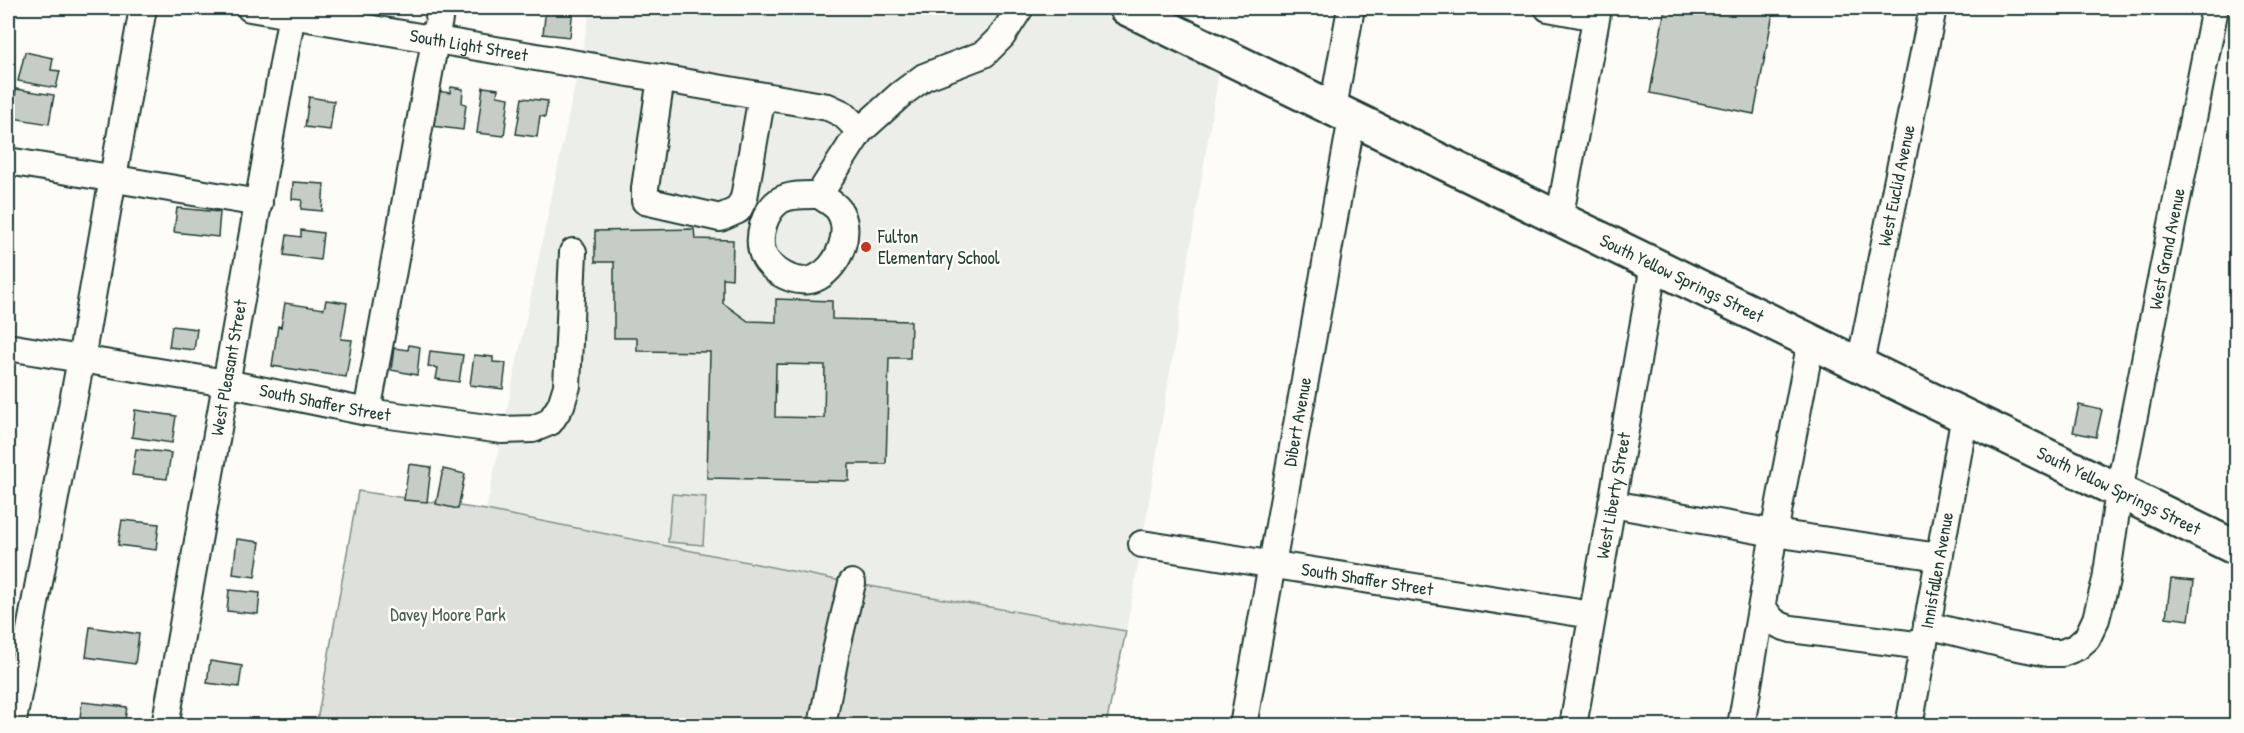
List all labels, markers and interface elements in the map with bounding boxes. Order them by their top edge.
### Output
street label: South Light Street [408,23,531,68]
street label: West Euclid Avenue [1871,123,1921,249]
street label: West Grand Avenue [2142,186,2191,312]
place label: Fulton Elementary School [877,224,1000,270]
street label: South Yellow Springs Street [1596,227,1769,329]
marker: Fulton Elementary School [859,240,873,254]
street label: West Pleasant Street [204,297,253,438]
street label: Dibert Avenue [1277,375,1317,468]
street label: South Shaffer Street [257,377,393,427]
street label: West Liberty Street [1590,430,1637,561]
street label: South Yellow Springs Street [2033,440,2206,541]
street label: Innisfallen Avenue [1914,510,1959,631]
street label: South Shaffer Street [1300,556,1436,602]
park label: Davey Moore Park [390,602,506,627]

